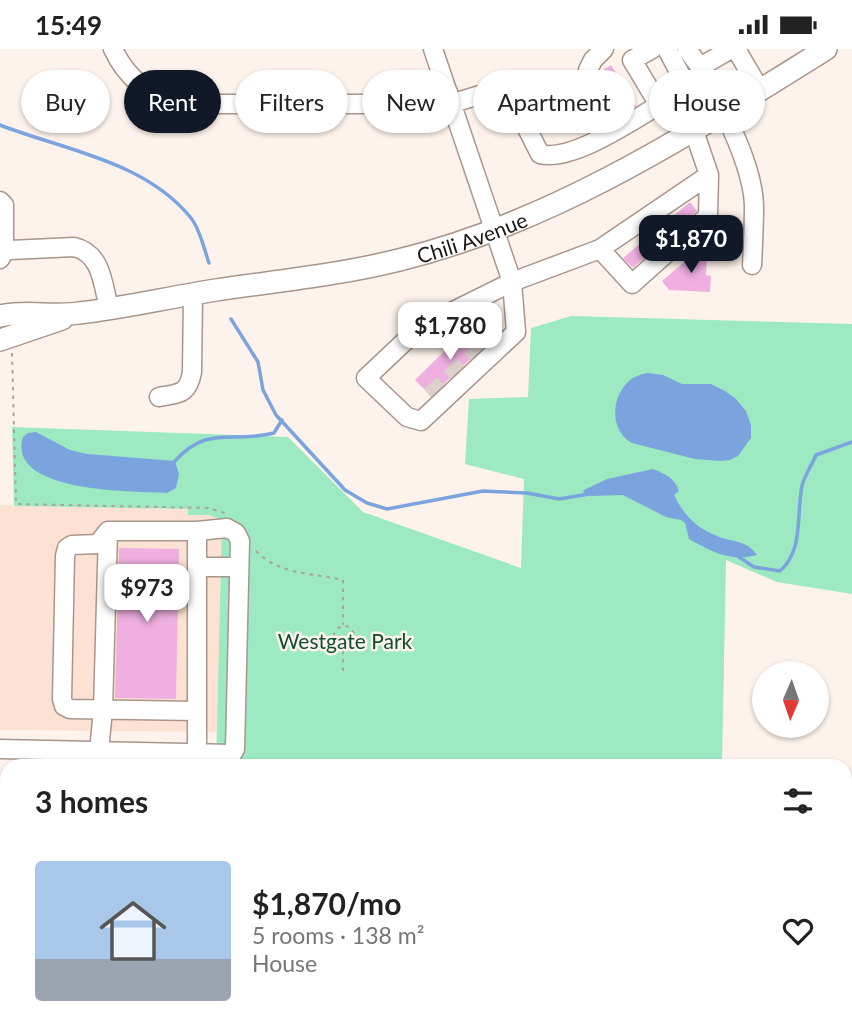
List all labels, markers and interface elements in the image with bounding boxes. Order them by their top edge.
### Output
text: 15:49 [35,9,102,41]
chip: Buy [21,70,110,133]
chip: Rent [124,70,221,133]
chip: Filters [235,70,348,133]
chip: New [362,70,459,133]
chip: Apartment [473,70,635,133]
chip: House [649,70,765,133]
street label: Chili Avenue [414,206,531,267]
pin: $1,870 [634,215,748,275]
text: $1,870 [655,224,727,252]
pin: $1,780 [393,303,507,362]
text: $1,780 [414,311,486,339]
pin: $973 [106,565,188,624]
text: $973 [120,573,174,601]
park label: Westgate Park [278,628,413,653]
north arrow [752,661,830,739]
map controls [752,661,829,738]
icon: filters [779,782,817,820]
text: 3 homes [35,783,148,819]
text: $1,870/mo [252,885,401,921]
icon: home [91,889,175,973]
icon: heart [779,912,817,950]
text: 5 rooms · 138 m² [252,921,424,949]
text: House [252,949,317,977]

